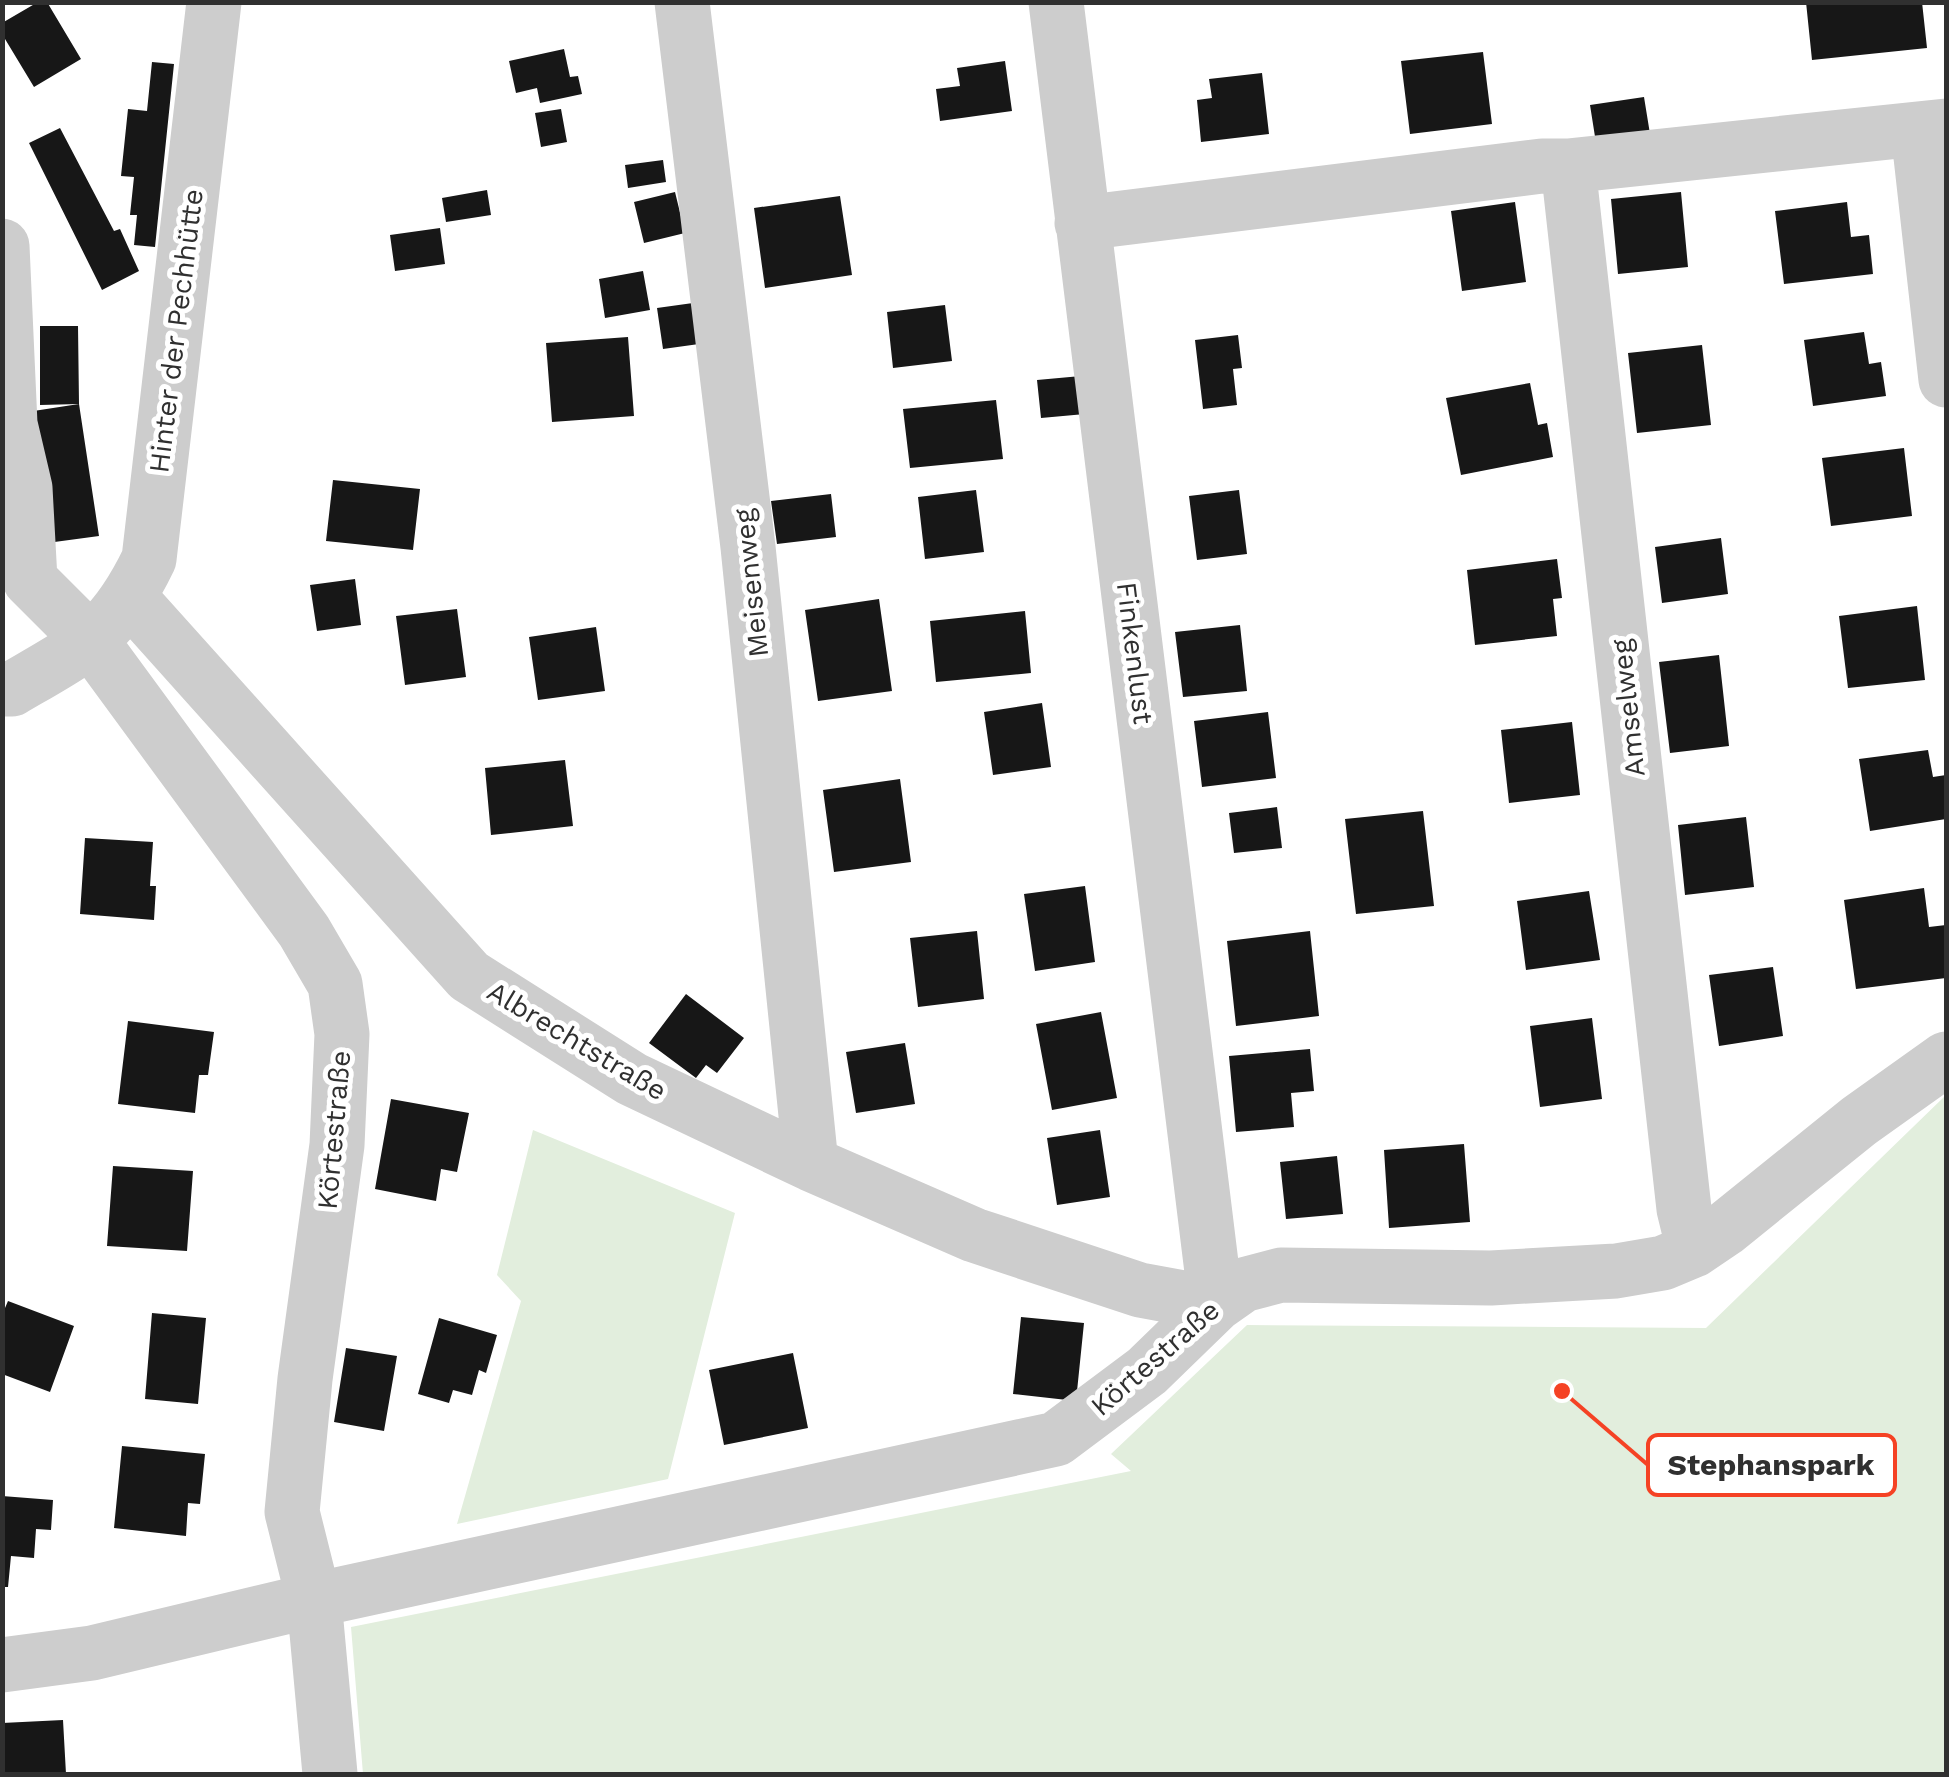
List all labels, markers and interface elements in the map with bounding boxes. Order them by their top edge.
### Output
street label: Hinter der Pechhütte [142,187,210,475]
street label: Meisenweg [727,507,775,659]
street label: Finkenlust [1110,580,1160,726]
street label: Amselweg [1604,637,1652,778]
street label: Albrechtstraße [481,975,673,1107]
street label: Körtestraße [311,1049,357,1211]
street label: Körtestraße [1084,1293,1226,1423]
callout: Stephanspark [1648,1435,1895,1495]
text: Stephanspark [1668,1447,1875,1482]

